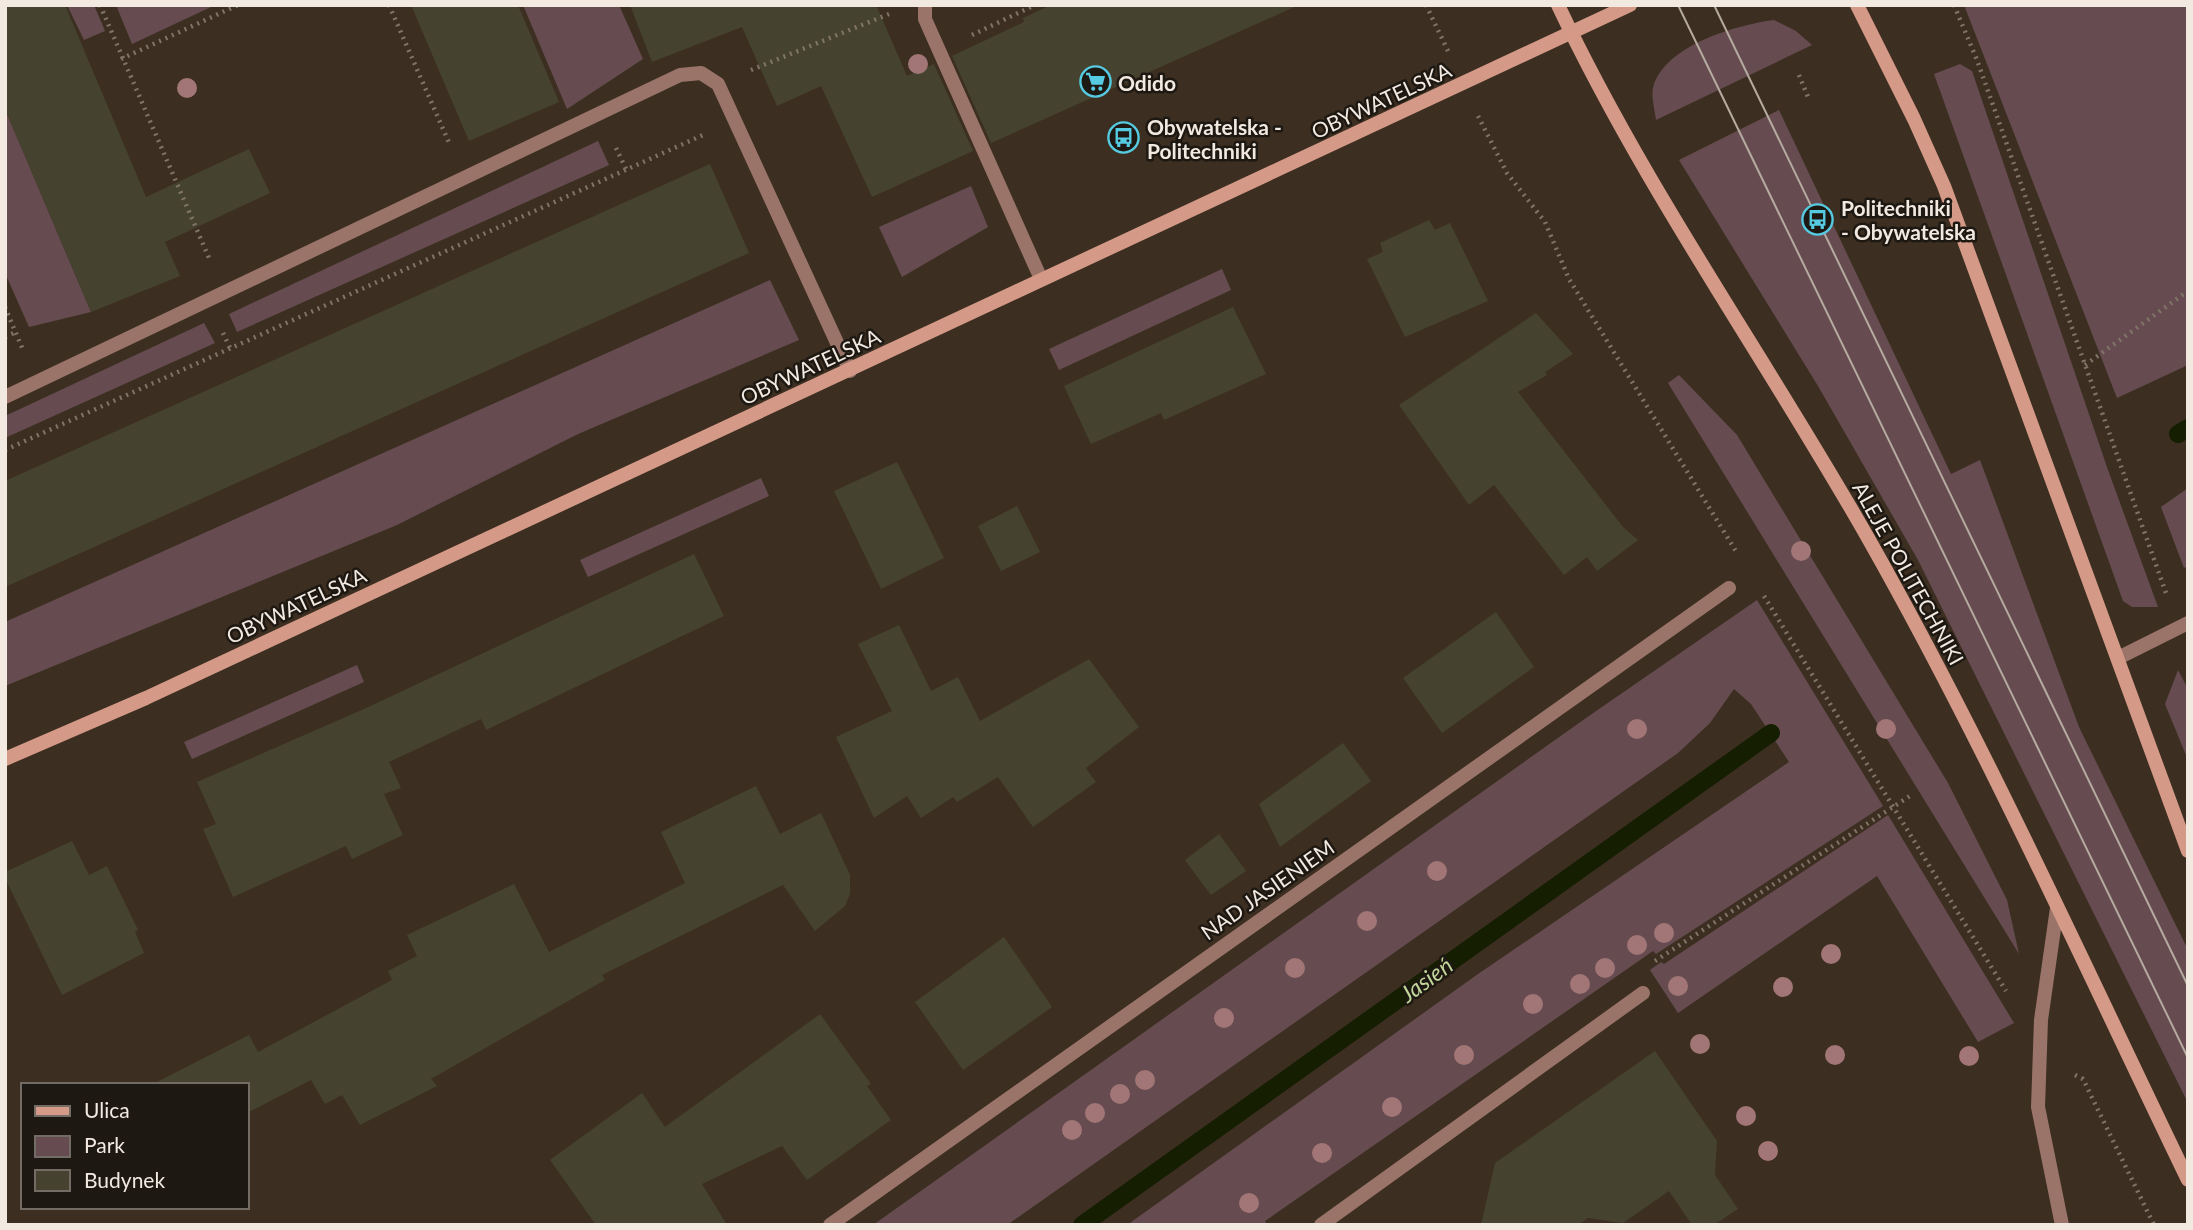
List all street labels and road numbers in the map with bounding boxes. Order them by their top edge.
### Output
street label: OBYWATELSKA [1307,56,1456,143]
street label: OBYWATELSKA [736,322,885,409]
street label: ALEJE POLITECHNIKI [1848,477,1970,669]
street label: OBYWATELSKA [222,561,371,648]
street label: NAD JASIENIEM [1196,834,1338,944]

